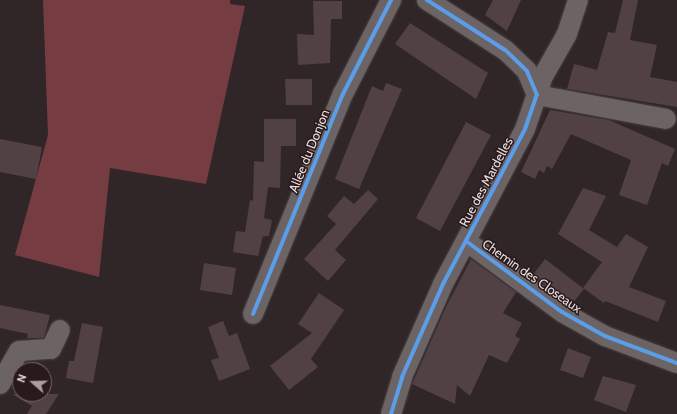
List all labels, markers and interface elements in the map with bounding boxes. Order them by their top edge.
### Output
street label: Allée du Donjon [285,107,333,195]
street label: Rue des Mardelles [456,135,516,229]
street label: Chemin des Closeaux [479,236,585,316]
north arrow [12,362,52,402]
text: N [14,372,30,384]

